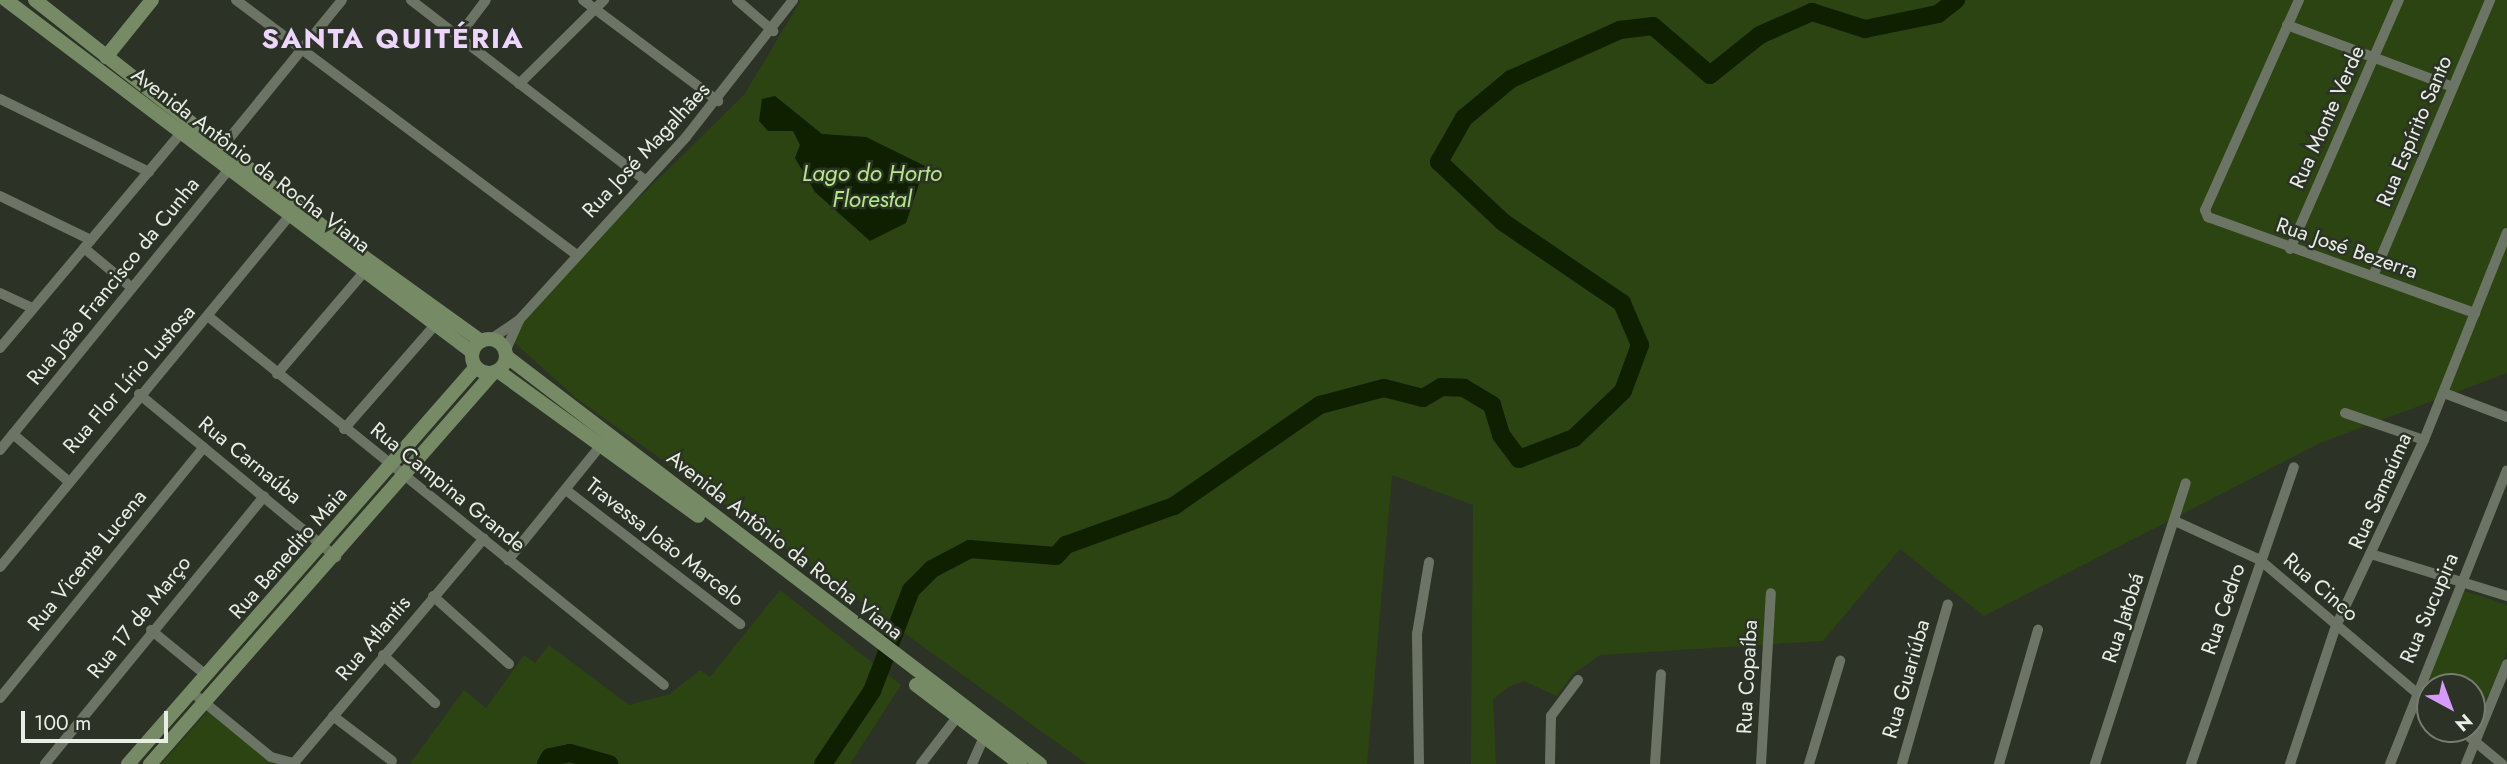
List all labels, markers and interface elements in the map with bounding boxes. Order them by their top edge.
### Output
district label: SANTA QUITÉRIA [263,22,523,56]
street label: Rua Monte Verde [2284,42,2370,192]
street label: Rua Espírito Santo [2371,52,2457,210]
street label: Avenida Antônio da Rocha Viana [127,62,375,258]
street label: Rua José Magalhães [577,77,715,223]
water label: Lago do Horto Florestal [802,159,942,213]
street label: Rua João Francisco da Cunha [21,172,205,390]
street label: Rua José Bezerra [2273,212,2421,284]
street label: Rua Flor Lírio Lustosa [58,300,200,458]
street label: Rua Carnaúba [193,411,307,509]
street label: Rua Campina Grande [365,417,531,557]
street label: Rua Samaúma [2343,429,2417,553]
street label: Avenida Antônio da Rocha Viana [662,445,908,645]
street label: Travessa João Marcelo [581,472,749,612]
street label: Rua Benedito Maia [224,482,352,624]
street label: Rua Vicente Lucena [22,484,152,636]
street label: Rua Cinco [2278,547,2364,627]
street label: Rua Sucupira [2394,549,2464,667]
street label: Rua 17 de Março [82,551,196,683]
street label: Rua Cedro [2196,560,2250,658]
street label: Rua Jatobá [2097,570,2149,666]
street label: Rua Atlantis [330,590,416,686]
street label: Rua Guariúba [1877,617,1935,741]
street label: Rua Copaíba [1731,619,1763,735]
north arrow [2416,673,2486,743]
scale bar [24,698,172,742]
text: 100 m [34,708,91,738]
text: N [2449,708,2478,738]

